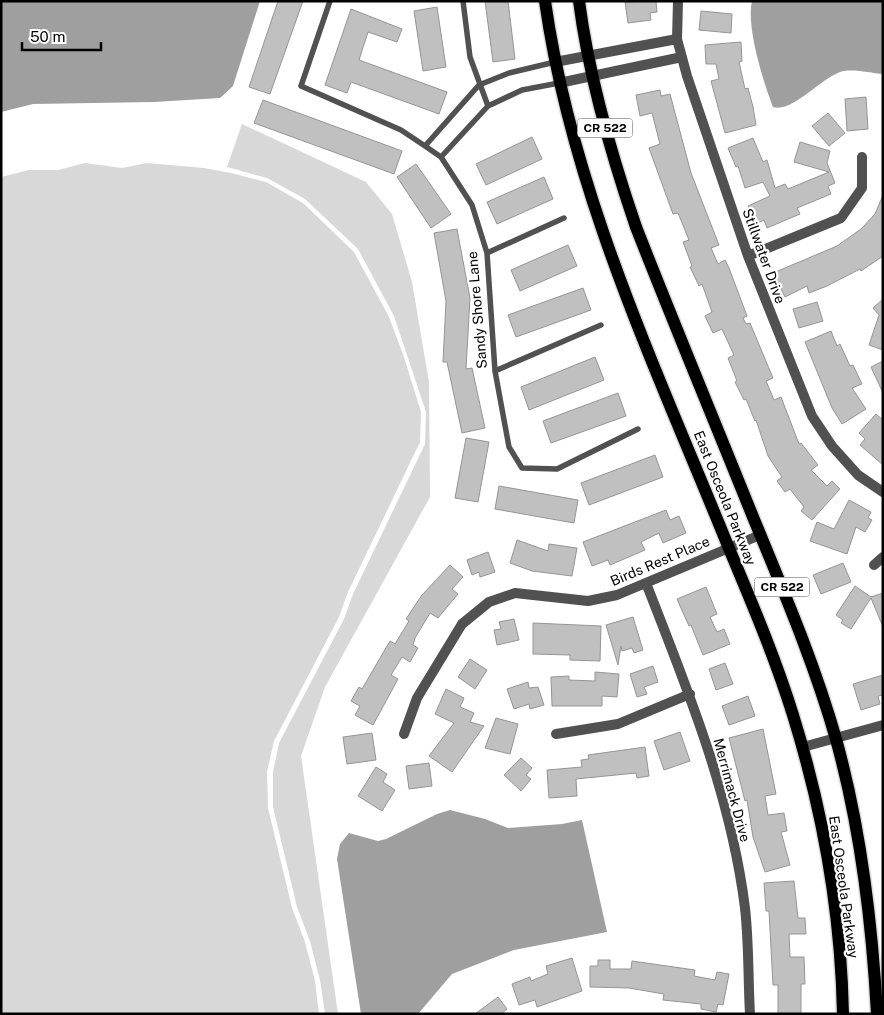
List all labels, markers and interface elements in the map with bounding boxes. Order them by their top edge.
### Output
scale bar [22,20,101,52]
text: 50 m [30,28,65,45]
road number: CR 522 [578,119,632,138]
street label: Stillwater Drive [739,206,789,306]
street label: Sandy Shore Lane [464,251,490,369]
street label: East Osceola Parkway [691,428,760,568]
street label: Birds Rest Place [608,533,712,589]
road number: CR 522 [754,578,810,596]
street label: Merrimack Drive [710,736,754,844]
street label: East Osceola Parkway [826,815,862,960]

